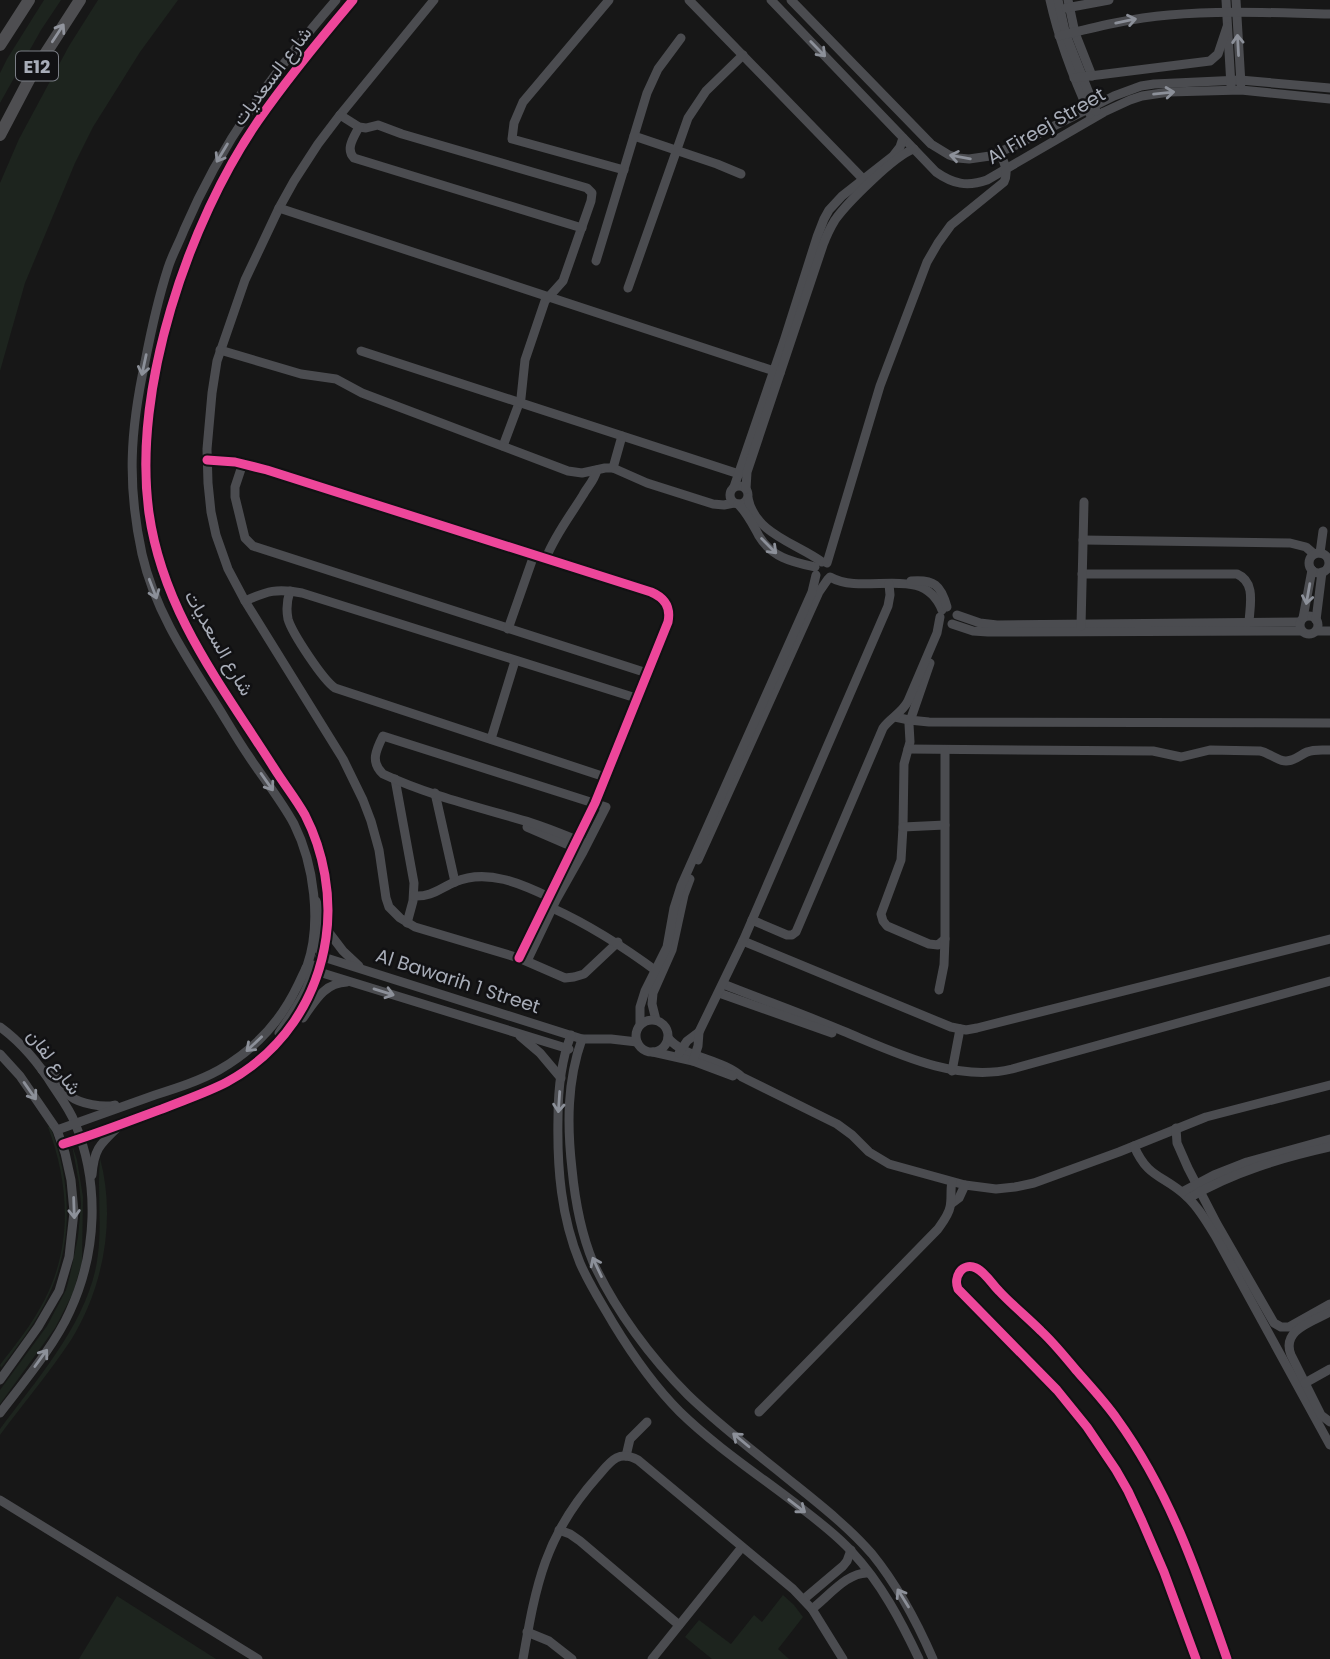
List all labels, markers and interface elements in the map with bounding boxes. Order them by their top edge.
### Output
one-way arrow [1114,14,1137,28]
street label: شارع السعديات [226,21,318,131]
one-way arrow [51,24,65,44]
one-way arrow [1232,34,1245,57]
one-way arrow [810,40,827,57]
road number: E12 [16,52,58,80]
street label: Al Fireej Street [982,81,1110,171]
one-way arrow [1152,86,1175,99]
one-way arrow [214,142,228,162]
one-way arrow [949,150,972,163]
one-way arrow [136,353,150,376]
one-way arrow [760,538,777,555]
one-way arrow [148,578,160,599]
one-way arrow [1301,582,1314,605]
street label: شارع السعديات [178,585,260,701]
one-way arrow [260,772,274,791]
street label: Al Bawarih 1 Street [372,942,544,1020]
one-way arrow [373,987,395,999]
street label: شارع لفان [20,1024,88,1101]
one-way arrow [246,1035,263,1052]
one-way arrow [23,1081,37,1100]
one-way arrow [552,1090,565,1113]
one-way arrow [67,1197,80,1220]
one-way arrow [589,1257,603,1278]
one-way arrow [33,1349,48,1368]
one-way arrow [732,1432,750,1448]
one-way arrow [788,1498,806,1513]
one-way arrow [895,1589,909,1609]

